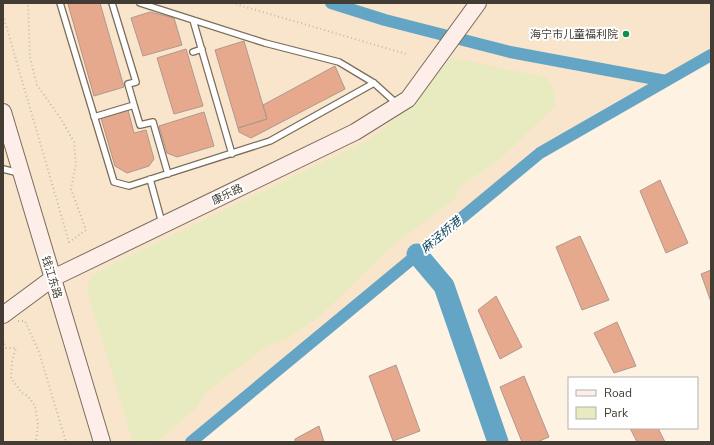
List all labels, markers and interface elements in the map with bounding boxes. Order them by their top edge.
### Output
place label: 海宁市儿童福利院 [530,27,618,42]
marker: 海宁市儿童福利院 [621,29,631,39]
street label: 康乐路 [209,180,245,208]
water label: 麻泾桥港 [417,212,466,257]
street label: 钱江东路 [38,254,65,300]
legend [568,377,698,429]
text: Road [604,385,632,401]
text: Park [604,405,629,421]

